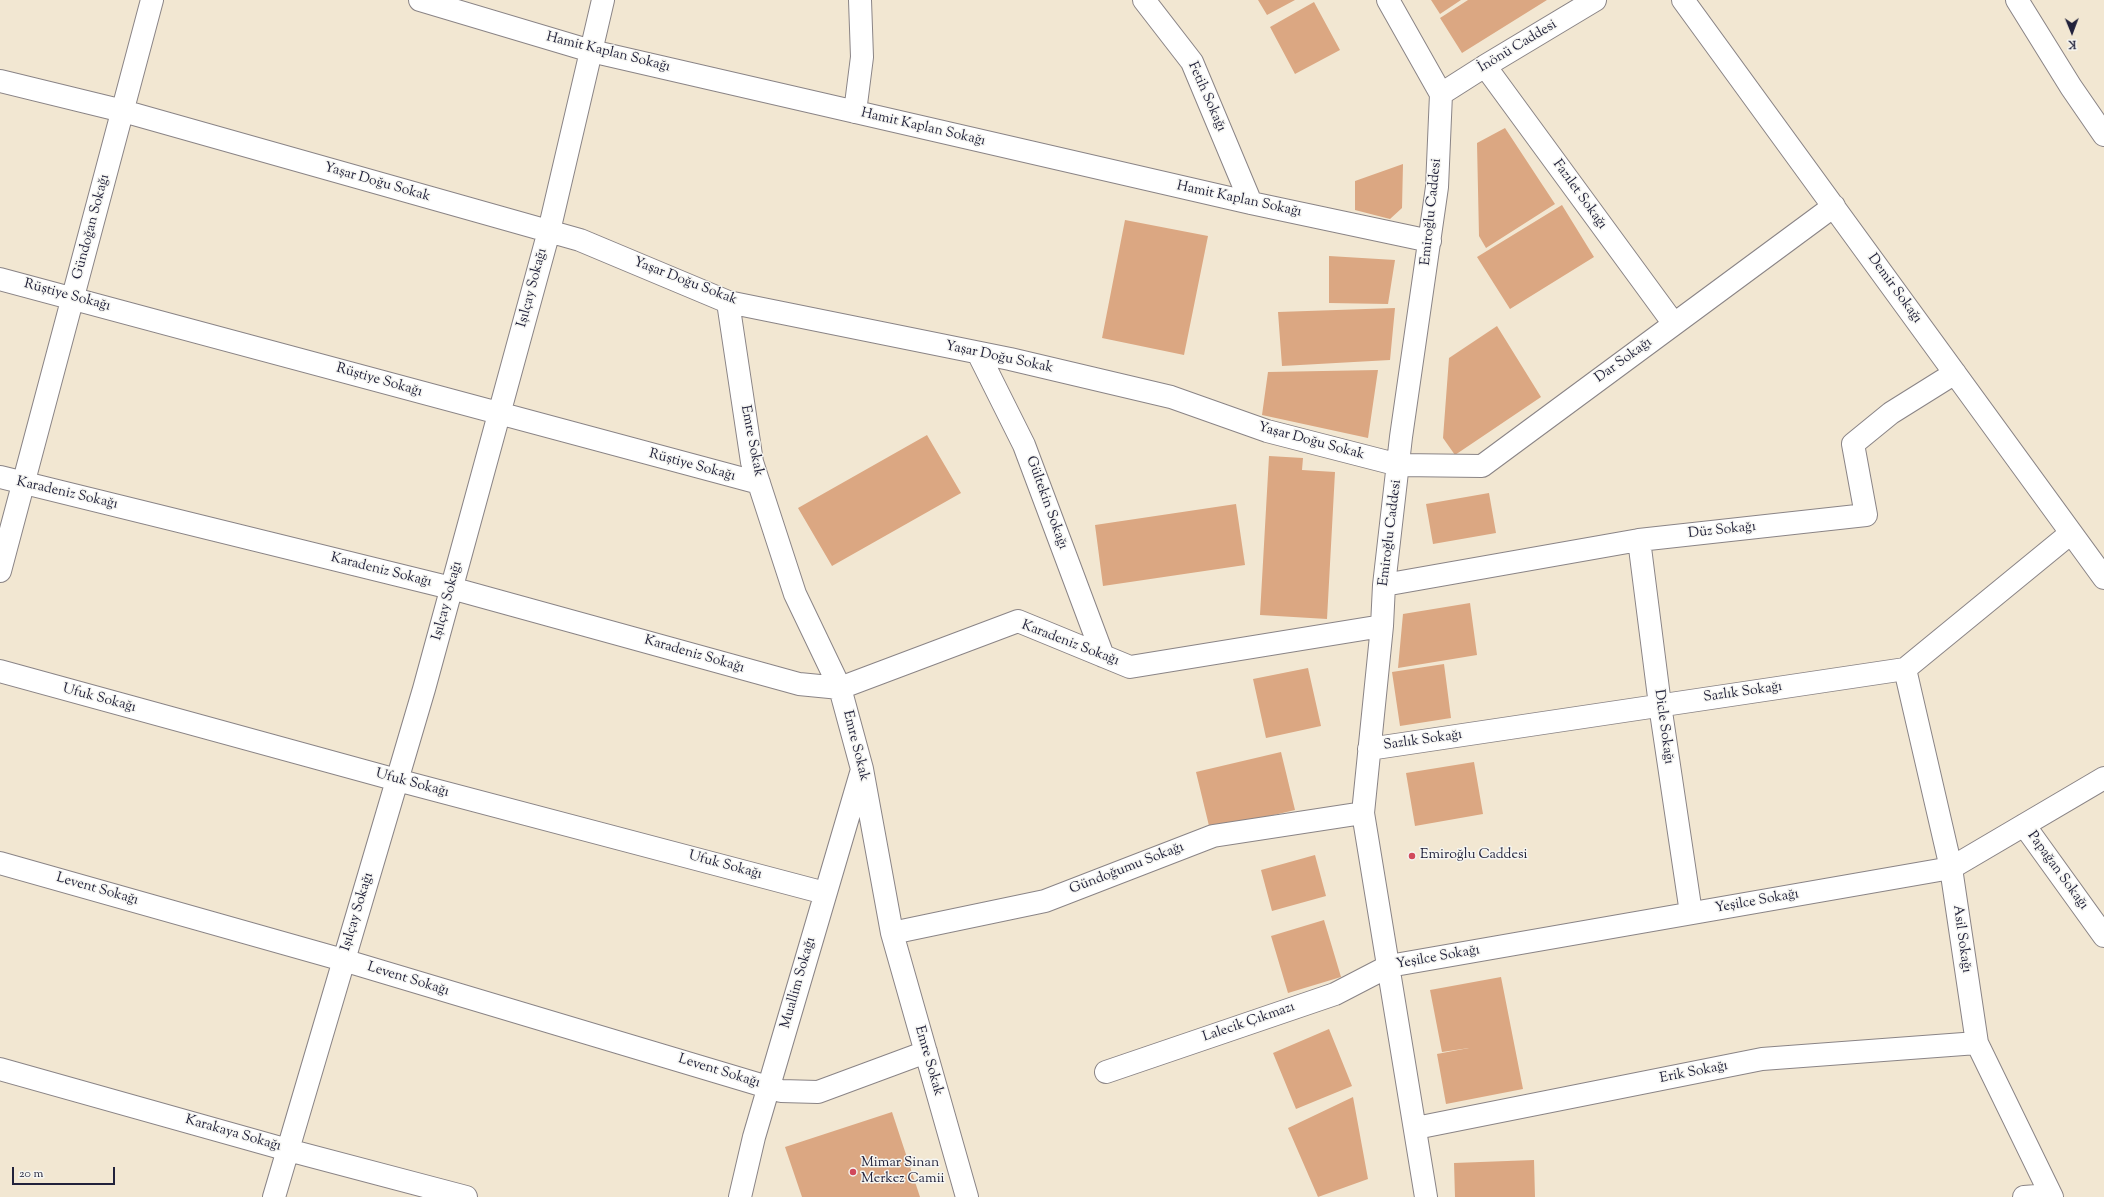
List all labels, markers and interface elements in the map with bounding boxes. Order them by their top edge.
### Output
north arrow [2052,12,2092,52]
street label: İnönü Caddesi [1476,17,1560,77]
street label: Hamit Kaplan Sokağı [544,29,672,77]
text: K [2068,36,2076,52]
street label: Fetih Sokağı [1183,60,1229,134]
street label: Hamit Kaplan Sokağı [859,106,987,150]
street label: Fazılet Sokağı [1548,157,1610,233]
street label: Emiroğlu Caddesi [1418,158,1446,266]
street label: Yaşar Doğu Sokak [322,160,432,206]
street label: Gündoğan Sokağı [70,173,114,281]
street label: Hamit Kaplan Sokağı [1175,179,1303,221]
street label: Işılçay Sokağı [514,247,552,329]
street label: Demir Sokağı [1863,251,1925,327]
street label: Yaşar Doğu Sokak [631,254,739,310]
street label: Rüştiye Sokağı [22,276,112,316]
street label: Dar Sokağı [1592,335,1656,387]
street label: Yaşar Doğu Sokak [944,338,1054,378]
street label: Rüştiye Sokağı [334,361,424,401]
street label: Emre Sokak [736,404,766,478]
street label: Yaşar Doğu Sokak [1256,420,1366,464]
street label: Rüştiye Sokağı [647,446,737,486]
street label: Gültekin Sokağı [1021,454,1071,552]
street label: Karadeniz Sokağı [15,474,119,514]
street label: Emiroğlu Caddesi [1376,479,1406,587]
street label: Düz Sokağı [1687,519,1757,543]
street label: Karadeniz Sokağı [329,550,433,592]
street label: Işılçay Sokağı [429,560,467,642]
street label: Karadeniz Sokağı [1019,618,1121,670]
street label: Karadeniz Sokağı [642,633,746,677]
street label: Sazlık Sokağı [1703,679,1783,707]
street label: Ufuk Sokağı [60,681,138,717]
street label: Dicle Sokağı [1649,689,1677,765]
street label: Emre Sokak [838,709,872,783]
street label: Sazlık Sokağı [1383,727,1463,755]
street label: Ufuk Sokağı [373,766,451,802]
street label: Papağan Sokağı [2023,828,2091,914]
street label: Gündoğumu Sokağı [1067,839,1187,899]
street label: Ufuk Sokağı [686,848,764,884]
place label: Emiroğlu Caddesi [1420,848,1527,864]
marker: Emiroğlu Caddesi [1407,851,1417,861]
street label: Levent Sokağı [54,870,140,910]
street label: Işılçay Sokağı [338,871,378,953]
street label: Yeşilce Sokağı [1714,886,1800,918]
street label: Asil Sokağı [1948,904,1974,974]
street label: Muallim Sokağı [778,935,820,1031]
street label: Yeşilce Sokağı [1395,942,1481,974]
street label: Levent Sokağı [365,960,451,1000]
street label: Lalecik Çıkmazı [1201,999,1297,1047]
street label: Emre Sokak [910,1024,946,1098]
street label: Levent Sokağı [676,1052,762,1092]
street label: Erik Sokağı [1659,1058,1729,1088]
street label: Karakaya Sokağı [183,1112,283,1156]
place label: Mimar Sinan Merkez Camii [861,1156,945,1188]
scale bar [14,1159,117,1185]
text: 20 m [19,1165,43,1183]
marker: Mimar Sinan Merkez Camii [848,1167,858,1177]

